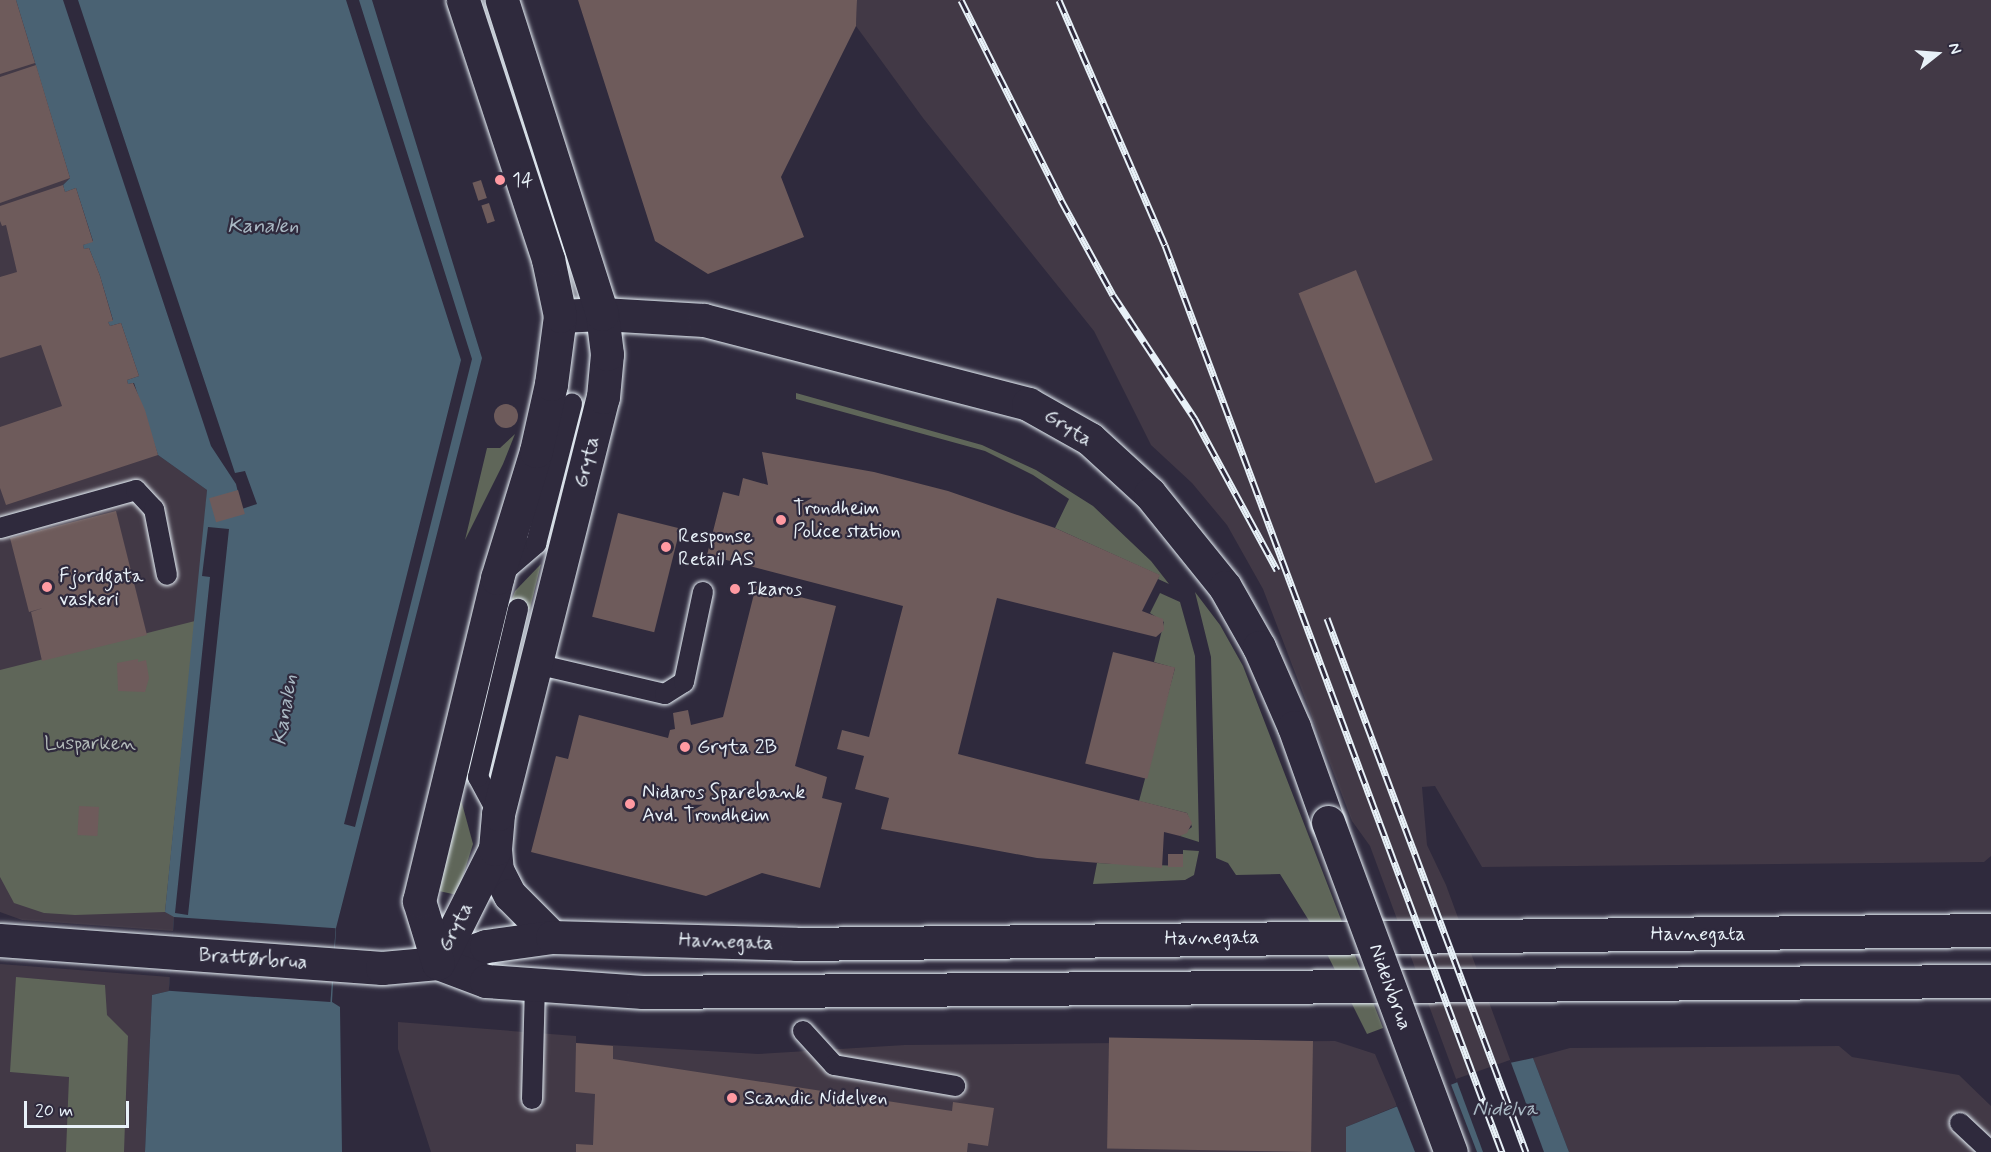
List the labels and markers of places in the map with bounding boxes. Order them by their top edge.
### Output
place label: 14 [512,168,533,192]
marker: 14 [493,173,507,187]
place label: Trondheim Police station [793,496,901,543]
marker: Trondheim Police station [774,513,788,527]
place label: Response Retail AS [678,524,754,571]
marker: Response Retail AS [659,540,673,554]
place label: Fjordgata vaskeri [59,564,143,611]
place label: Ikaros [747,577,802,601]
marker: Fjordgata vaskeri [40,580,54,594]
marker: Ikaros [728,582,742,596]
place label: Gryta 2B [697,735,777,759]
marker: Gryta 2B [678,740,692,754]
place label: Nidaros Sparebank Avd. Trondheim [642,780,801,827]
marker: Nidaros Sparebank Avd. Trondheim [623,797,637,811]
place label: Scandic Nidelven [744,1086,889,1110]
marker: Scandic Nidelven [725,1091,739,1105]

